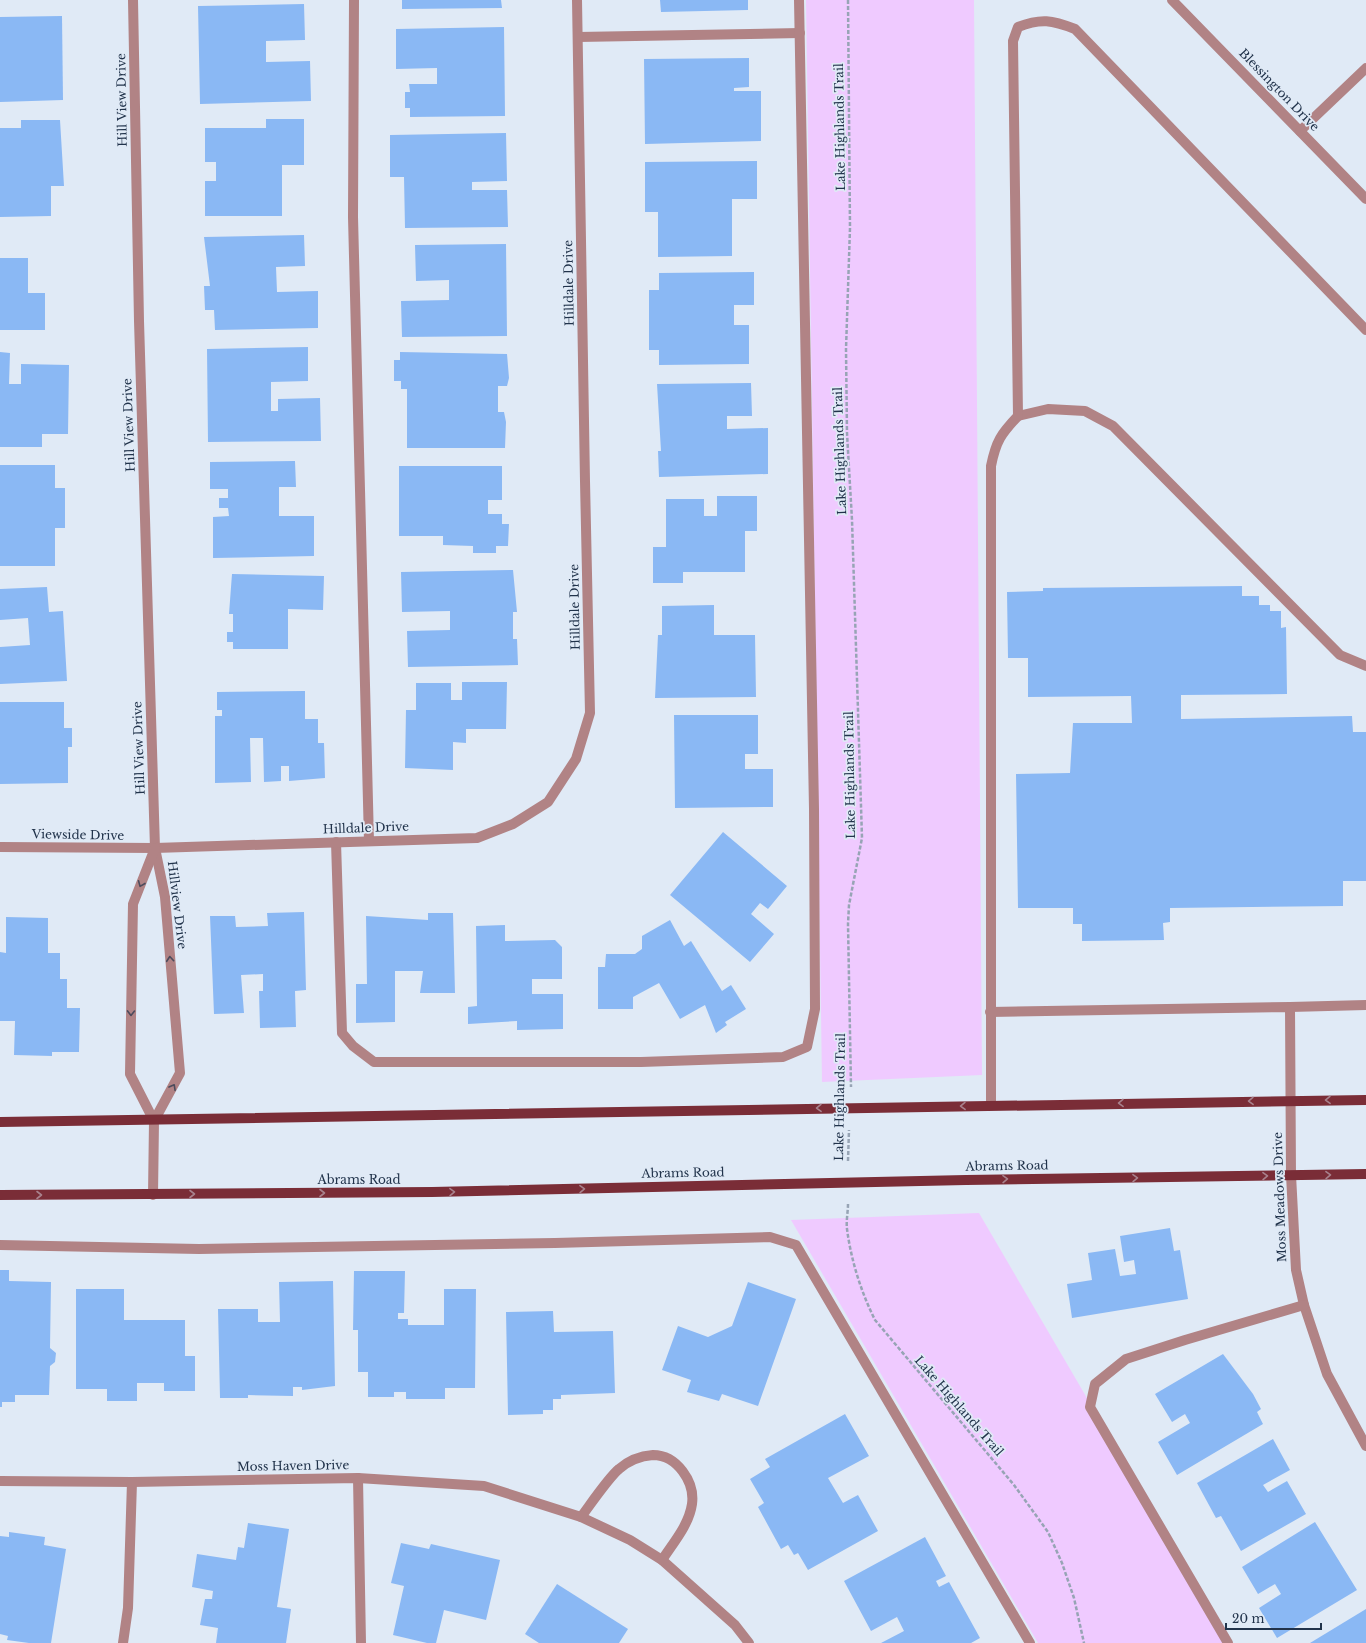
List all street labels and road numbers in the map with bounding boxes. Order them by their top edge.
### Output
street label: Blessington Drive [1236,45,1323,134]
street label: Hill View Drive [113,53,130,147]
street label: Lake Highlands Trail [831,63,848,191]
street label: Hilldale Drive [560,240,577,326]
street label: Hill View Drive [119,378,138,472]
street label: Lake Highlands Trail [830,387,849,515]
street label: Hilldale Drive [566,564,583,650]
street label: Hill View Drive [129,701,148,795]
street label: Lake Highlands Trail [841,711,858,839]
street label: Hilldale Drive [323,818,409,837]
street label: Viewside Drive [31,826,124,843]
street label: Hillview Drive [165,860,190,950]
street label: Lake Highlands Trail [831,1033,848,1161]
street label: Moss Meadows Drive [1270,1132,1289,1262]
street label: Abrams Road [964,1157,1049,1174]
street label: Abrams Road [640,1164,725,1181]
street label: Abrams Road [316,1172,401,1187]
street label: Lake Highlands Trail [912,1353,1007,1459]
street label: Moss Haven Drive [237,1457,349,1474]

